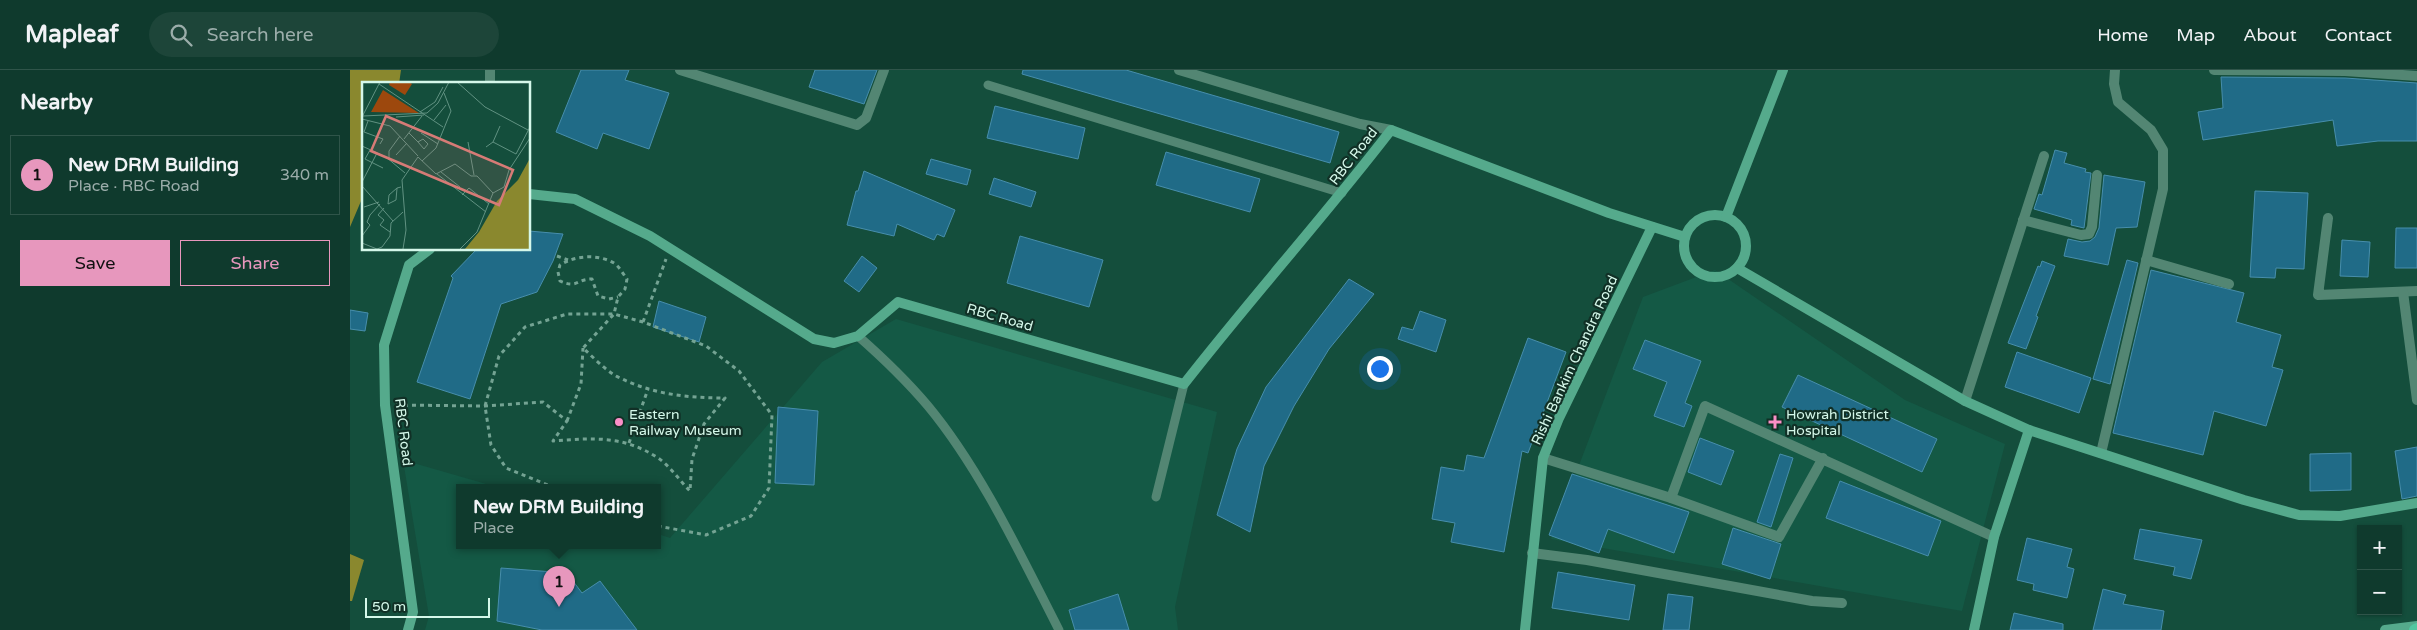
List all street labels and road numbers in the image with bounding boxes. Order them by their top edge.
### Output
street label: RBC Road [1326,124,1381,188]
street label: Rishi Bankim Chandra Road [1528,273,1621,448]
street label: RBC Road [965,300,1035,335]
street label: RBC Road [391,397,416,467]

